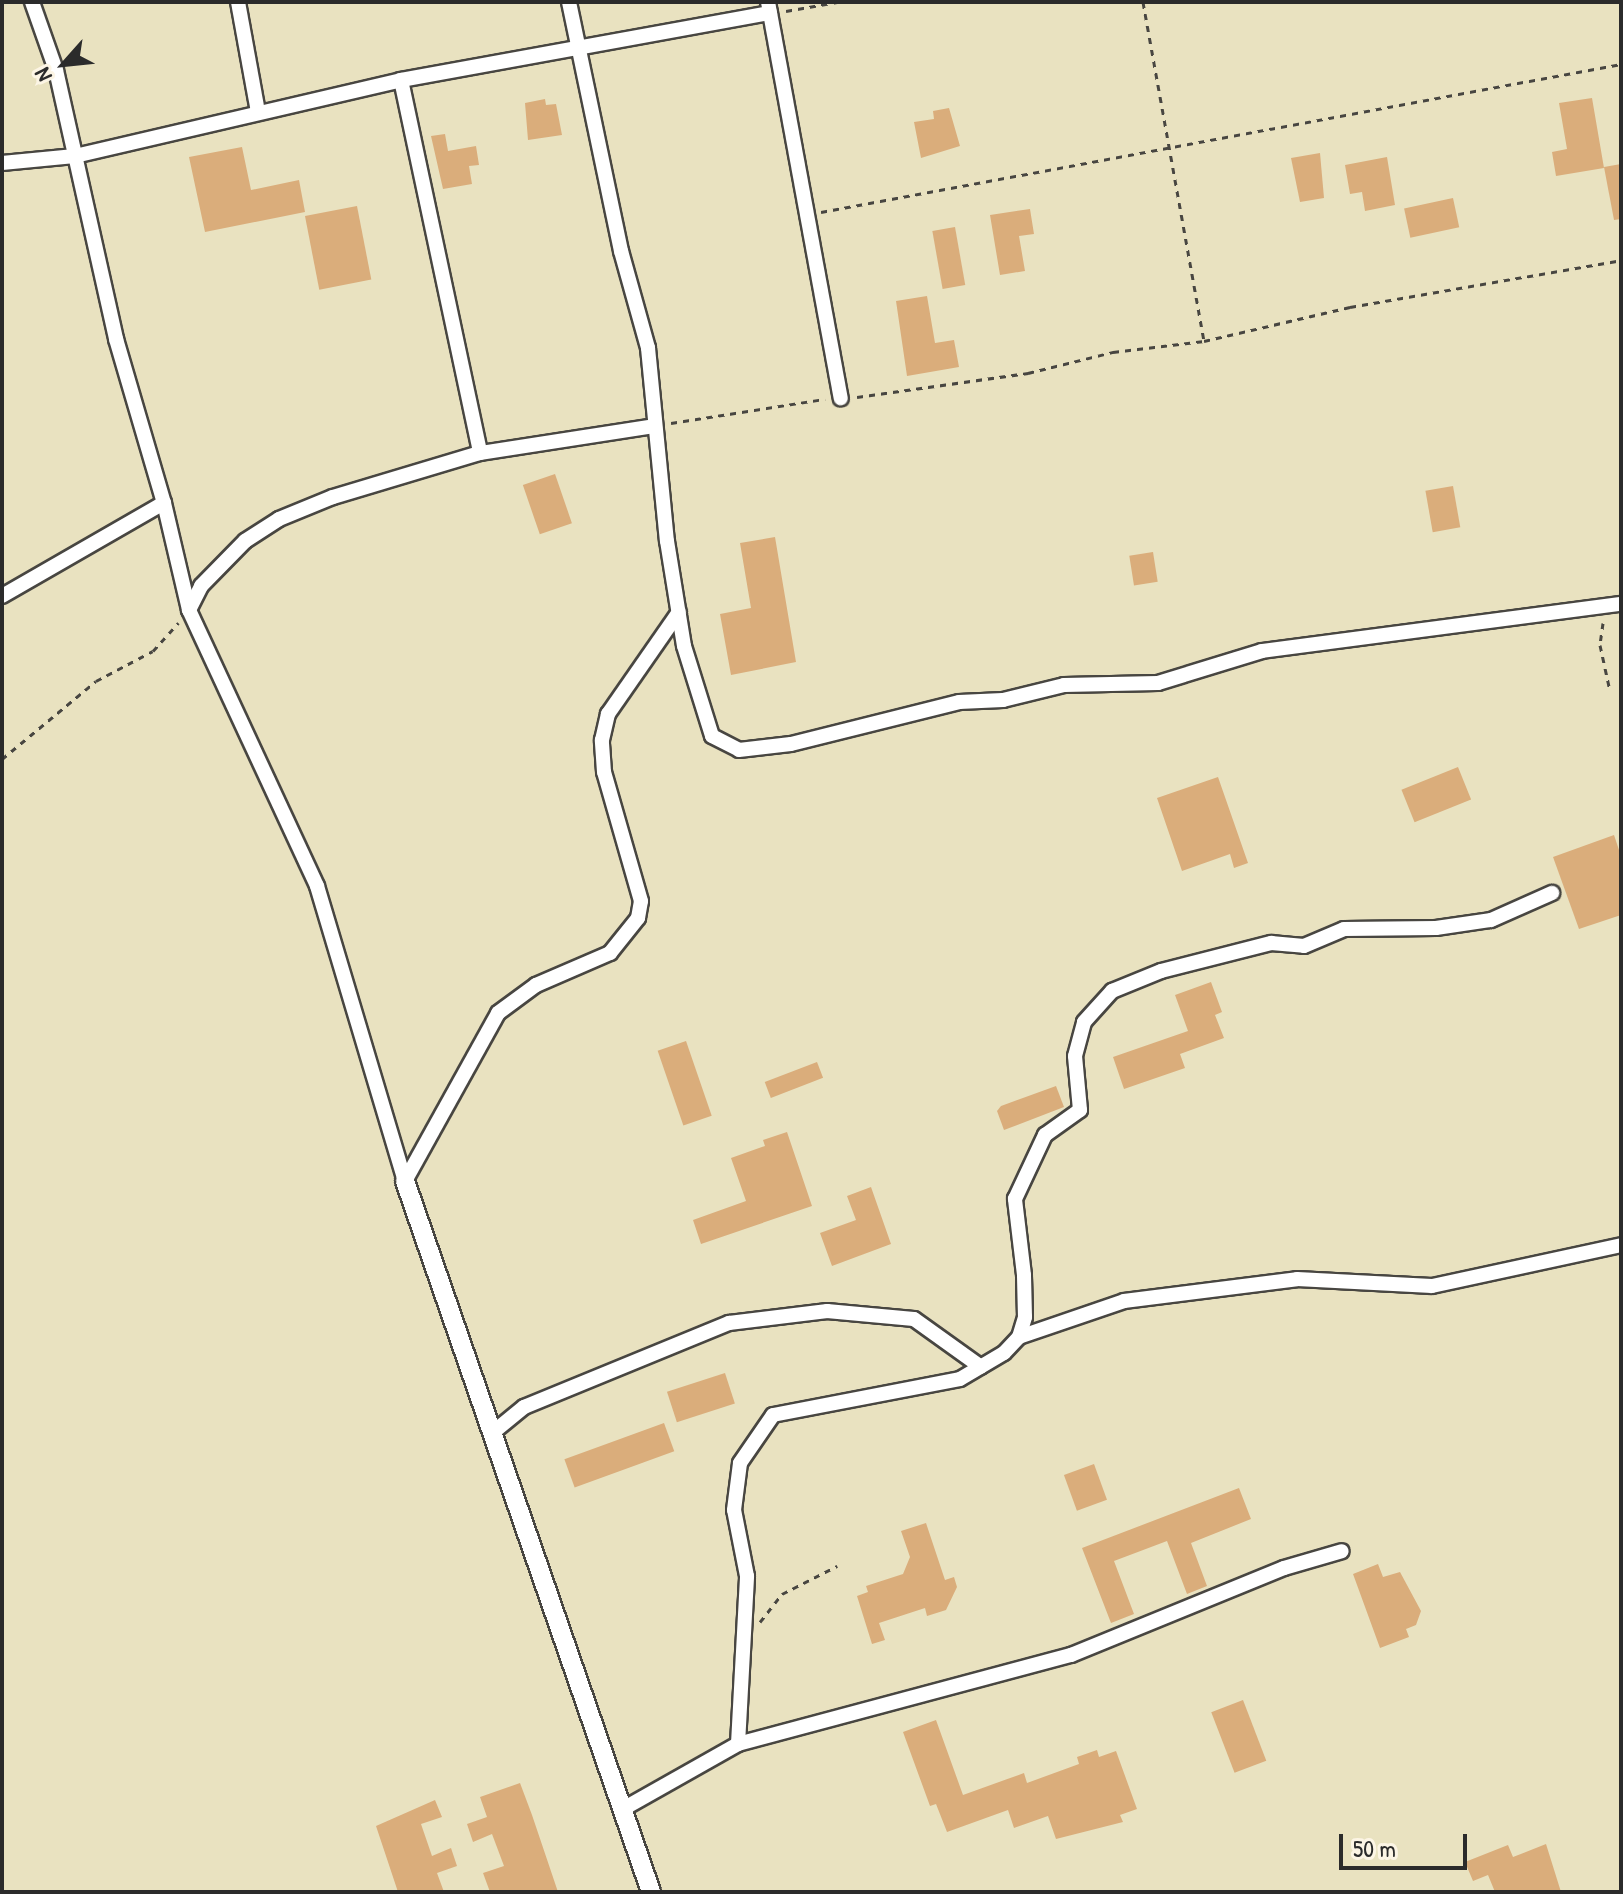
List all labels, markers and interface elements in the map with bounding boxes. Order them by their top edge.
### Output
north arrow [24,24,104,104]
text: N [27,63,59,87]
scale bar [1343,1818,1471,1868]
text: 50 m [1353,1832,1396,1864]

